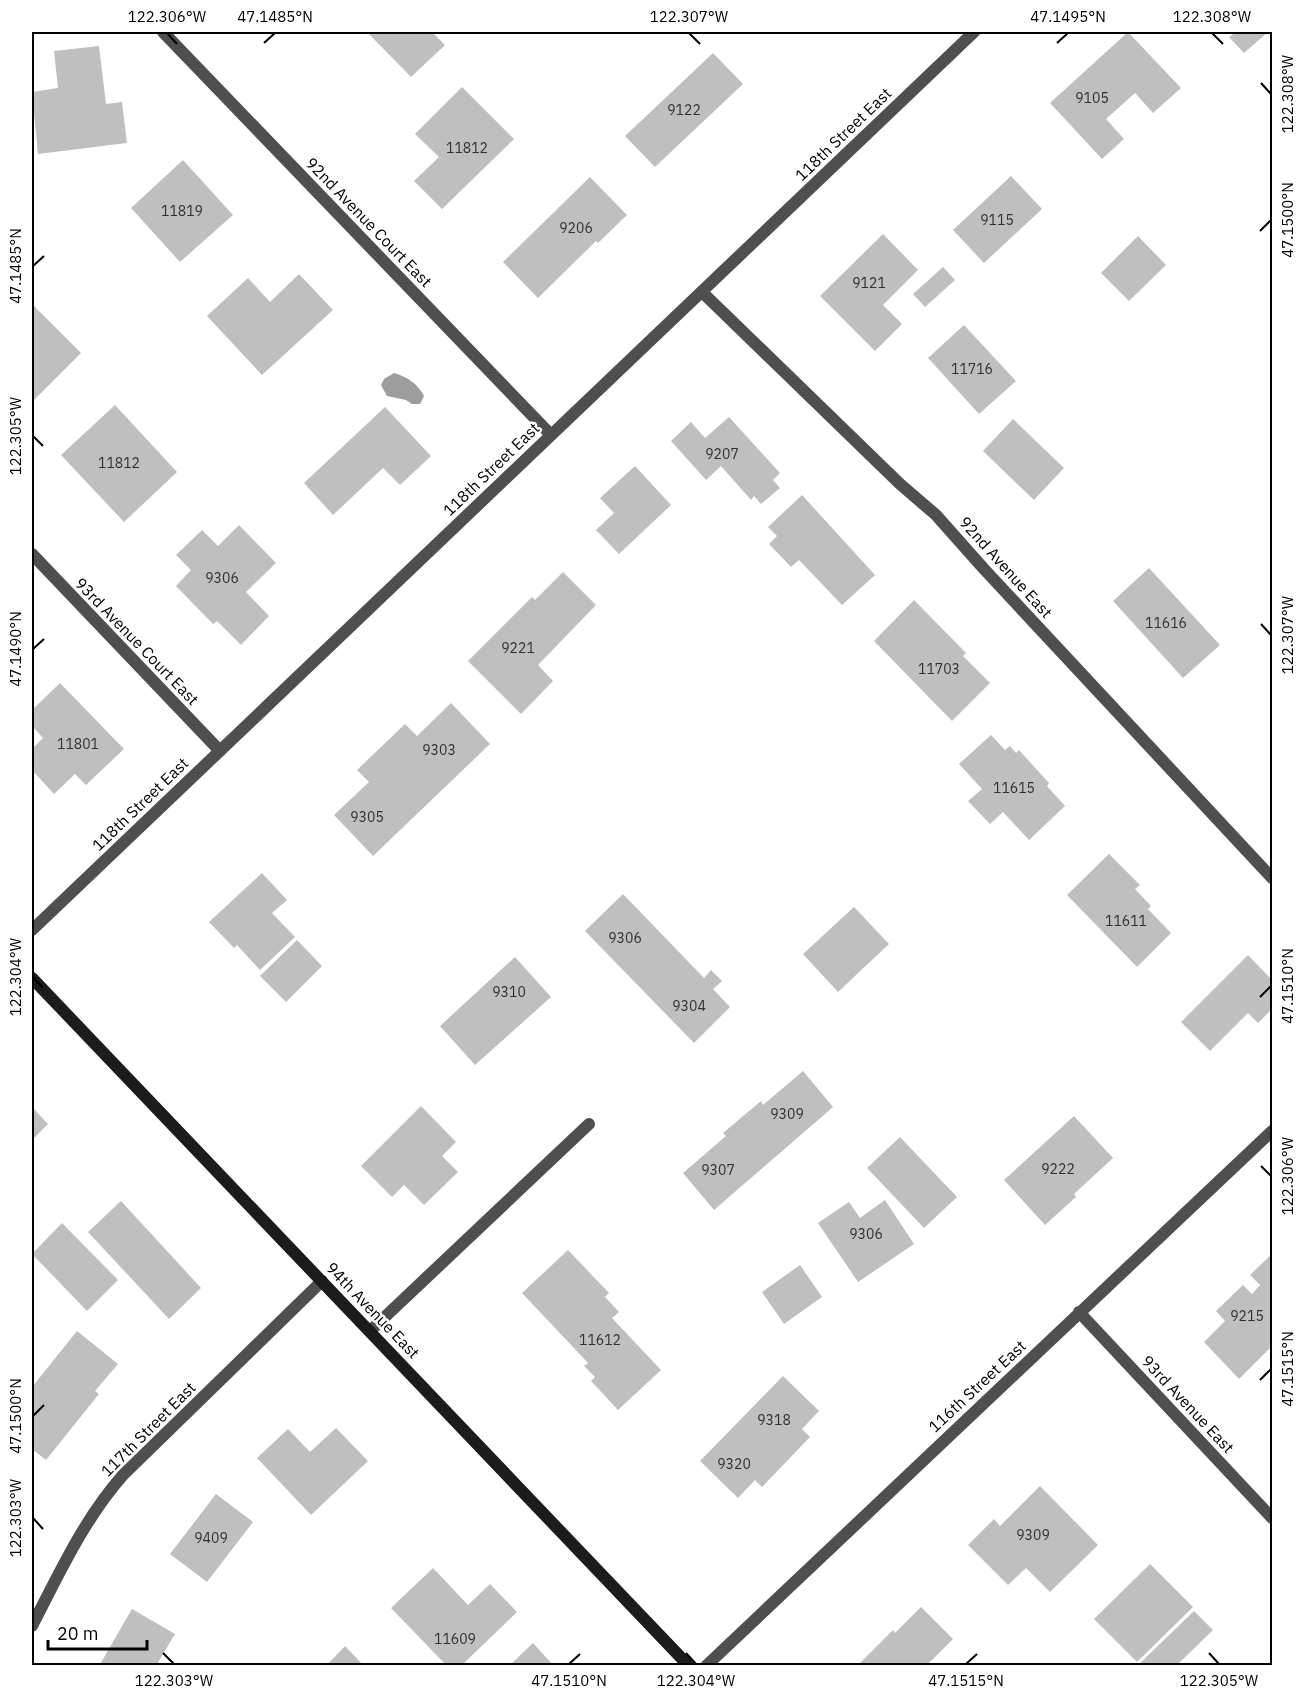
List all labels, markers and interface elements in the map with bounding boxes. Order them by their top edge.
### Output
text: 122.306°W [128,7,207,26]
text: 47.1485°N [237,7,313,26]
text: 122.307°W [650,7,729,26]
text: 47.1495°N [1030,7,1106,26]
text: 122.308°W [1173,7,1252,26]
text: 122.308°W [1278,54,1297,133]
street label: 118th Street East [791,83,895,185]
house number: 9105 [1075,89,1109,107]
house number: 9122 [667,101,701,119]
house number: 11812 [446,139,488,157]
street label: 92nd Avenue Court East [302,153,436,291]
text: 47.1500°N [1278,182,1297,258]
house number: 11819 [161,202,203,220]
house number: 9115 [980,211,1014,229]
house number: 9206 [559,219,593,237]
text: 47.1485°N [6,228,25,304]
house number: 9121 [852,274,886,292]
house number: 11716 [951,360,993,378]
text: 122.305°W [6,396,25,475]
street label: 118th Street East [439,418,543,520]
house number: 9207 [705,445,739,463]
house number: 11812 [98,454,140,472]
street label: 92nd Avenue East [955,512,1057,622]
house number: 9306 [205,569,239,587]
street label: 93rd Avenue Court East [71,573,203,709]
text: 122.307°W [1278,595,1297,674]
text: 47.1490°N [6,611,25,687]
house number: 11616 [1145,614,1187,632]
house number: 9221 [501,639,535,657]
house number: 11703 [918,660,960,678]
house number: 11801 [57,735,99,753]
house number: 9303 [422,741,456,759]
street label: 118th Street East [88,753,192,855]
house number: 11615 [993,779,1035,797]
house number: 9305 [350,808,384,826]
house number: 11611 [1105,912,1147,930]
house number: 9306 [608,929,642,947]
text: 122.304°W [6,937,25,1016]
text: 47.1510°N [1278,948,1297,1024]
house number: 9310 [492,983,526,1001]
house number: 9304 [672,997,706,1015]
house number: 9309 [770,1105,804,1123]
text: 122.306°W [1278,1136,1297,1215]
house number: 9222 [1041,1160,1075,1178]
house number: 9307 [701,1161,735,1179]
house number: 9306 [849,1225,883,1243]
street label: 94th Avenue East [322,1258,424,1362]
house number: 9215 [1230,1307,1264,1325]
house number: 11612 [579,1331,621,1349]
text: 47.1515°N [1278,1331,1297,1407]
street label: 116th Street East [924,1336,1030,1436]
street label: 93rd Avenue East [1138,1351,1238,1457]
street label: 117th Street East [96,1377,200,1481]
text: 47.1500°N [6,1378,25,1454]
house number: 9318 [757,1411,791,1429]
house number: 9320 [717,1455,751,1473]
text: 122.303°W [6,1478,25,1557]
house number: 9309 [1016,1526,1050,1544]
house number: 9409 [194,1529,228,1547]
scale bar [48,1613,147,1651]
text: 20 m [57,1622,99,1645]
house number: 11609 [434,1630,476,1648]
text: 122.303°W [135,1671,214,1690]
text: 47.1510°N [531,1671,607,1690]
text: 122.304°W [657,1671,736,1690]
text: 47.1515°N [928,1671,1004,1690]
text: 122.305°W [1180,1671,1259,1690]

